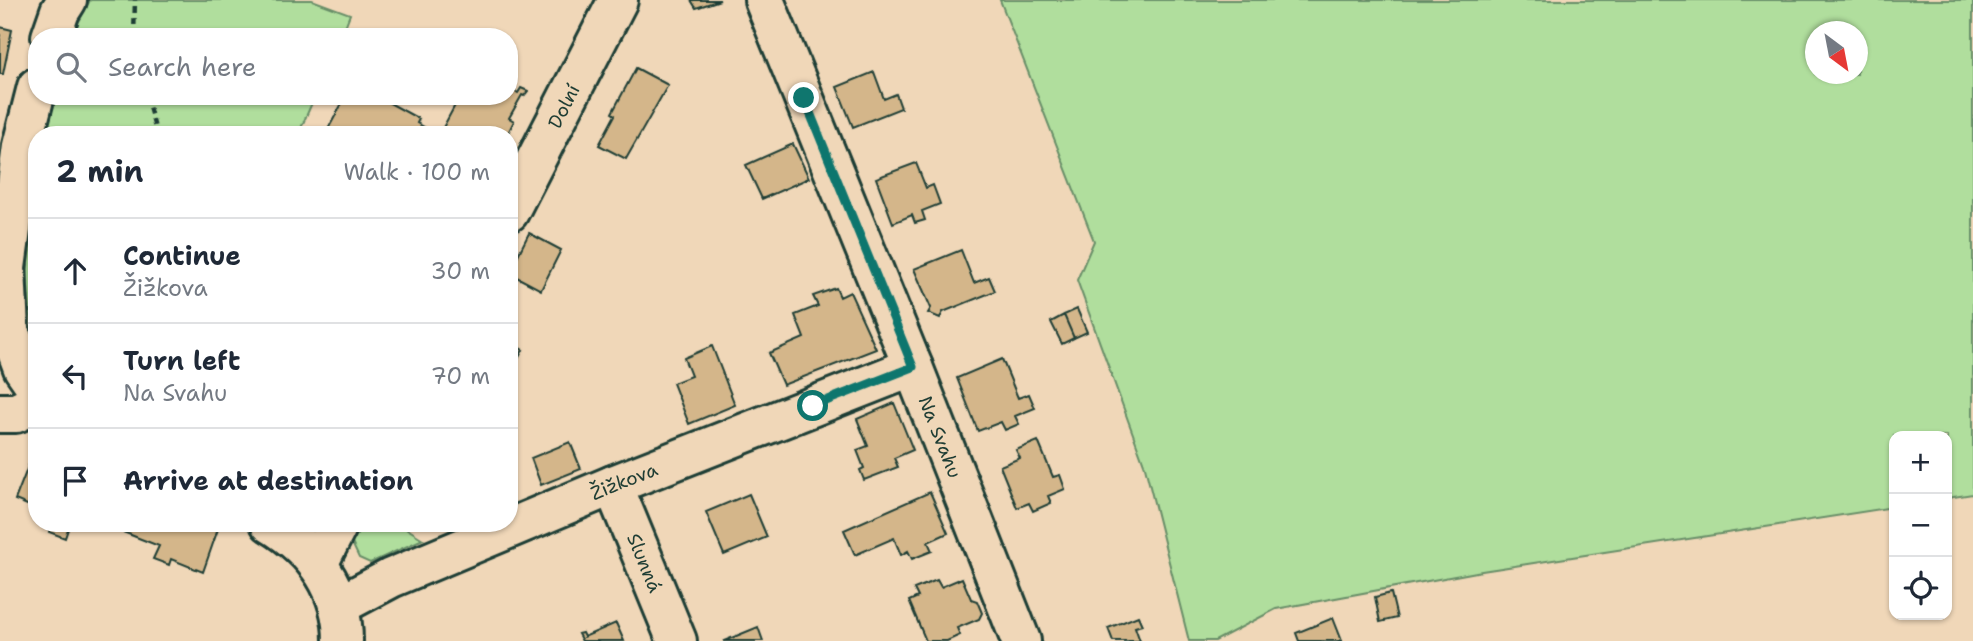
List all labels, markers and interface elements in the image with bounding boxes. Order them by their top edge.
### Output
north arrow [1805,21,1868,84]
search box [28,28,518,105]
icon: search [52,48,90,86]
text: Search here [108,49,257,84]
street label: Dolní [542,80,586,133]
route end [788,82,819,113]
text: 2 min [56,151,143,192]
text: Walk · 100 m [344,157,490,187]
text: Continue [123,238,241,273]
icon: ahead [56,252,94,290]
text: 30 m [431,256,490,286]
text: Žižkova [123,273,208,303]
text: Turn left [123,343,240,378]
icon: left [56,357,94,395]
text: 70 m [431,361,490,391]
text: Na Svahu [123,378,227,408]
route start [797,390,828,421]
street label: Na Svahu [913,392,967,482]
map controls [1889,431,1952,620]
button: + [1889,431,1952,494]
street label: Žižkova [586,457,661,506]
icon: arrive [56,462,94,500]
text: Arrive at destination [123,463,413,498]
button: − [1889,494,1952,557]
street label: Slunná [621,530,668,596]
button: locate [1889,557,1952,620]

